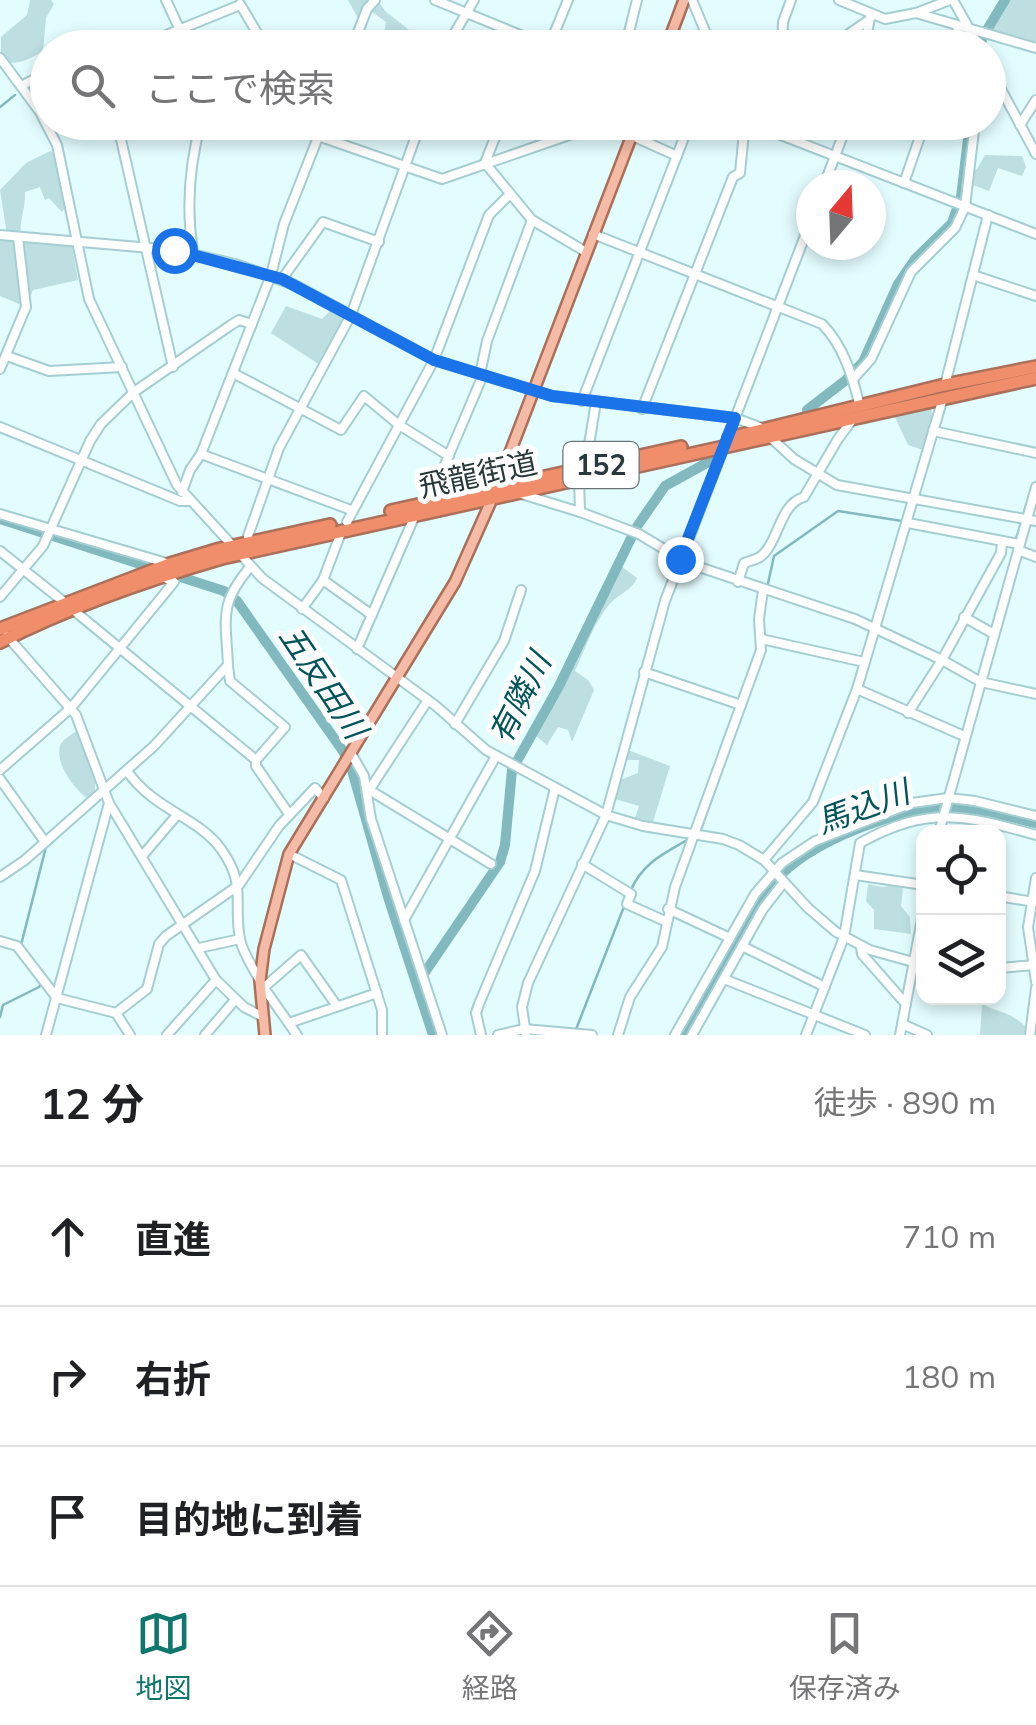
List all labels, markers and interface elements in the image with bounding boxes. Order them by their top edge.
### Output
search box [30,30,1006,140]
icon: search [65,58,120,113]
text: ここで検索 [145,64,335,112]
north arrow [796,170,886,260]
route start [152,228,198,274]
road number: 152 [564,442,638,488]
street label: 飛龍街道 [415,443,540,505]
route end [658,537,704,583]
water label: 五反田川 [271,617,378,748]
water label: 有隣川 [479,643,560,749]
water label: 馬込川 [811,770,917,841]
map controls [916,825,1006,1005]
button: locate [916,825,1006,915]
button: layers [916,915,1006,1005]
text: 12 分 [40,1077,144,1130]
text: 徒歩 · 890 m [814,1082,996,1122]
icon: ahead [40,1209,95,1264]
text: 直進 [135,1215,211,1263]
text: 710 m [902,1216,996,1256]
icon: right [40,1349,95,1404]
text: 右折 [135,1355,211,1403]
text: 180 m [902,1356,996,1396]
icon: arrive [40,1489,95,1544]
text: 目的地に到着 [135,1495,363,1543]
tab: 地図 [135,1606,191,1706]
tab: 経路 [462,1606,518,1706]
tab: 保存済み [789,1606,901,1706]

